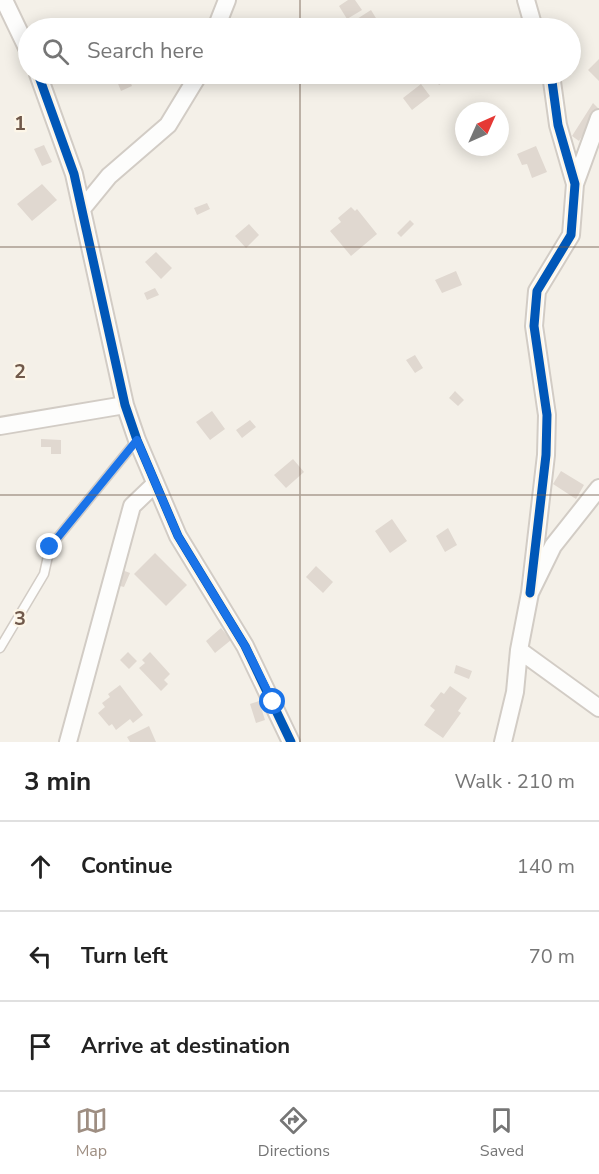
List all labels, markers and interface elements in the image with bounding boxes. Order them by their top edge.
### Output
search box [18,18,581,84]
icon: search [39,35,72,68]
text: Search here [87,36,204,66]
north arrow [455,102,509,156]
text: 1 [14,110,26,137]
text: 2 [14,358,26,385]
route end [36,533,62,559]
text: 3 [14,605,26,632]
route start [259,688,285,714]
text: 3 min [24,764,91,799]
text: Walk · 210 m [455,768,575,795]
icon: ahead [24,850,57,883]
text: Continue [81,851,172,881]
text: 140 m [517,853,575,880]
icon: left [24,940,57,973]
text: Turn left [81,941,168,971]
text: 70 m [529,943,575,970]
icon: arrive [24,1030,57,1063]
text: Arrive at destination [81,1031,290,1061]
tab: Map [75,1104,108,1162]
tab: Directions [258,1104,330,1162]
tab: Saved [480,1104,524,1162]

